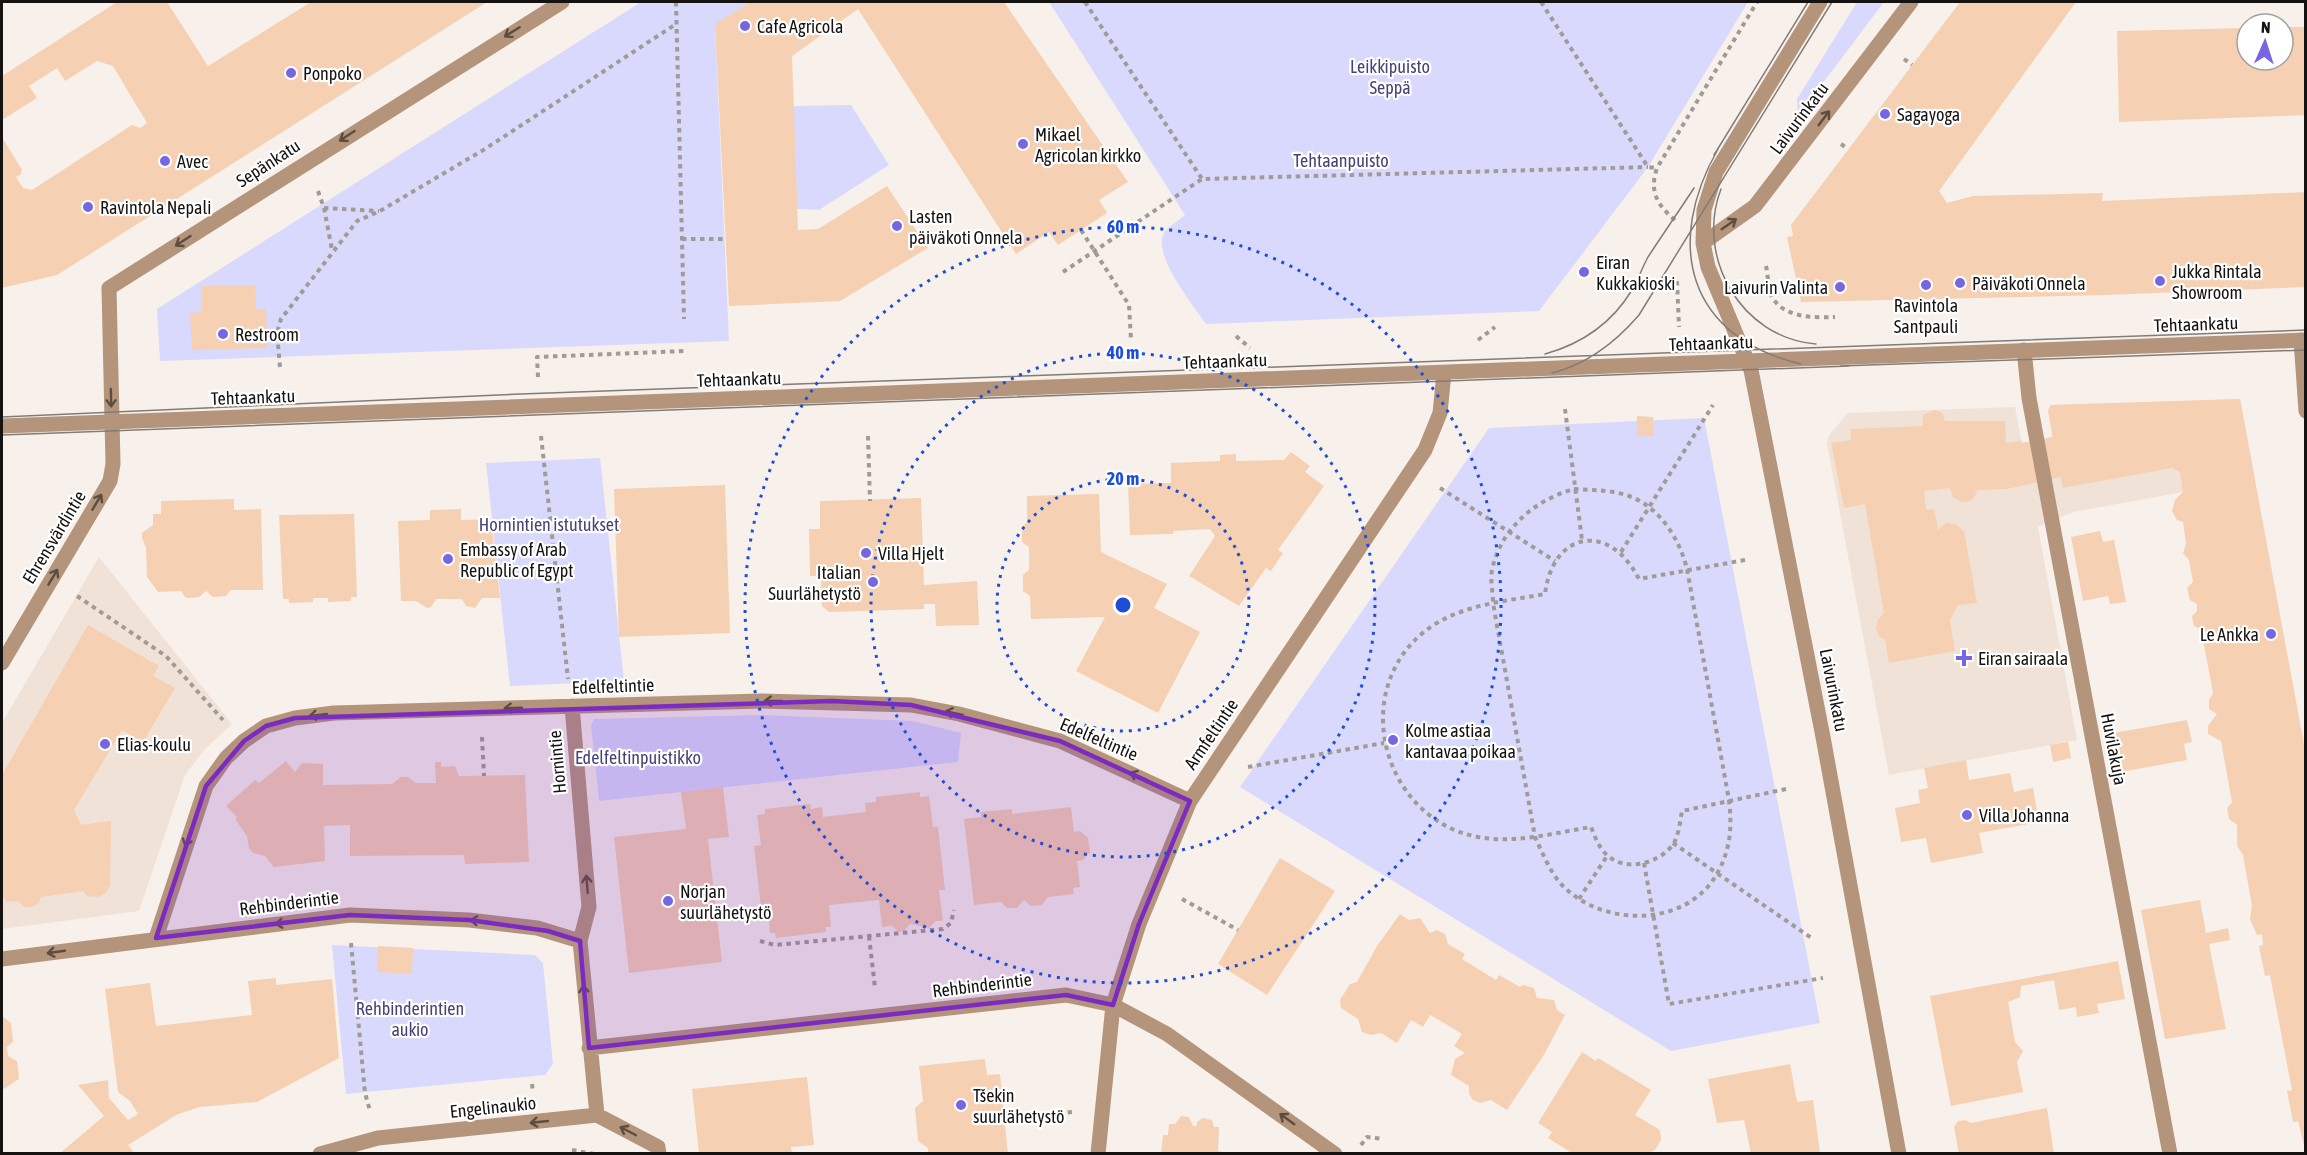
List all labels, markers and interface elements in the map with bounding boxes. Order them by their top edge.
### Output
north arrow [2235,12,2295,72]
place label: Cafe Agricola [757,16,843,37]
text: N [2261,18,2271,36]
marker: Cafe Agricola [738,19,752,33]
one-way arrow [504,27,521,39]
park label: Leikkipuisto Seppä [1350,56,1430,98]
place label: Ponpoko [303,63,362,84]
marker: Ponpoko [284,66,298,80]
street label: Laivurinkatu [1765,78,1833,158]
place label: Sagayoga [1897,104,1960,125]
marker: Sagayoga [1878,107,1892,121]
one-way arrow [1818,110,1830,126]
place label: Mikael Agricolan kirkko [1035,124,1141,166]
one-way arrow [339,130,356,142]
street label: Sepänkatu [232,135,304,191]
marker: Mikael Agricolan kirkko [1016,137,1030,151]
park label: Tehtaanpuisto [1293,150,1389,171]
place label: Avec [177,151,208,172]
marker: Avec [158,154,172,168]
place label: Ravintola Nepali [100,197,211,218]
marker: Ravintola Nepali [81,200,95,214]
place label: Lasten päiväkoti Onnela [909,206,1023,248]
text: 60 m [1107,216,1139,237]
one-way arrow [1720,218,1736,231]
marker: Lasten päiväkoti Onnela [890,219,904,233]
one-way arrow [175,235,192,247]
place label: Eiran Kukkakioski [1596,252,1675,294]
place label: Jukka Rintala Showroom [2172,261,2262,303]
marker: Eiran Kukkakioski [1577,265,1591,279]
place label: Päiväkoti Onnela [1972,273,2086,294]
marker: Jukka Rintala Showroom [2153,274,2167,288]
marker: Päiväkoti Onnela [1953,276,1967,290]
place label: Laivurin Valinta [1724,277,1828,298]
marker: Ravintola Santpauli [1919,278,1933,292]
marker: Laivurin Valinta [1833,280,1847,294]
place label: Ravintola Santpauli [1894,295,1958,337]
street label: Tehtaankatu [2153,312,2239,336]
place label: Restroom [235,324,299,345]
marker: Restroom [216,327,230,341]
street label: Tehtaankatu [1668,331,1754,355]
text: 40 m [1106,342,1139,363]
street label: Tehtaankatu [1182,349,1268,373]
street label: Tehtaankatu [696,367,782,391]
street label: Tehtaankatu [210,385,296,409]
one-way arrow [105,388,116,408]
text: 20 m [1107,468,1139,489]
street label: Ehrensvärdintie [18,487,90,587]
one-way arrow [92,494,104,511]
park label: Hornintien istutukset [479,514,619,535]
place label: Embassy of Arab Republic of Egypt [460,539,573,581]
place label: Villa Hjelt [878,543,944,564]
marker: Villa Hjelt [859,546,873,560]
marker: Embassy of Arab Republic of Egypt [441,552,455,566]
place label: Italian Suurlähetystö [768,562,861,604]
one-way arrow [47,569,59,586]
marker: Italian Suurlähetystö [866,575,880,589]
centre of rings [1113,595,1133,615]
place label: Le Ankka [2200,624,2259,645]
marker: Le Ankka [2264,627,2278,641]
street label: Laivurinkatu [1816,647,1852,733]
place label: Eiran sairaala [1978,648,2068,669]
marker: Eiran sairaala [1955,649,1973,667]
street label: Edelfeltintie [571,674,655,698]
one-way arrow [764,695,784,707]
street label: Armfeltintie [1180,695,1242,773]
one-way arrow [504,703,524,714]
one-way arrow [945,707,964,718]
one-way arrow [309,710,329,721]
street label: Huvilakuja [2097,711,2131,787]
street label: Edelfeltintie [1057,713,1141,765]
place label: Kolme astiaa kantavaa poikaa [1405,720,1516,762]
street label: Hornintie [544,730,570,794]
marker: Kolme astiaa kantavaa poikaa [1386,733,1400,747]
place label: Elias-koulu [117,734,191,755]
marker: Elias-koulu [98,737,112,751]
park label: Edelfeltinpuistikko [575,747,701,768]
one-way arrow [1129,770,1147,781]
place label: Villa Johanna [1979,805,2070,826]
marker: Villa Johanna [1960,808,1974,822]
one-way arrow [182,828,193,847]
one-way arrow [581,874,592,894]
place label: Norjan suurlähetystö [680,881,772,923]
street label: Rehbinderintie [238,887,340,919]
marker: Norjan suurlähetystö [661,894,675,908]
one-way arrow [469,916,489,927]
one-way arrow [275,918,295,929]
one-way arrow [47,946,66,957]
street label: Rehbinderintie [931,969,1033,1001]
one-way arrow [579,985,590,1005]
park label: Rehbinderintien aukio [356,998,464,1040]
place label: Tšekin suurlähetystö [973,1085,1065,1127]
street label: Engelinaukio [449,1092,537,1122]
marker: Tšekin suurlähetystö [954,1098,968,1112]
one-way arrow [1280,1113,1296,1125]
one-way arrow [530,1117,550,1128]
one-way arrow [619,1125,637,1137]

